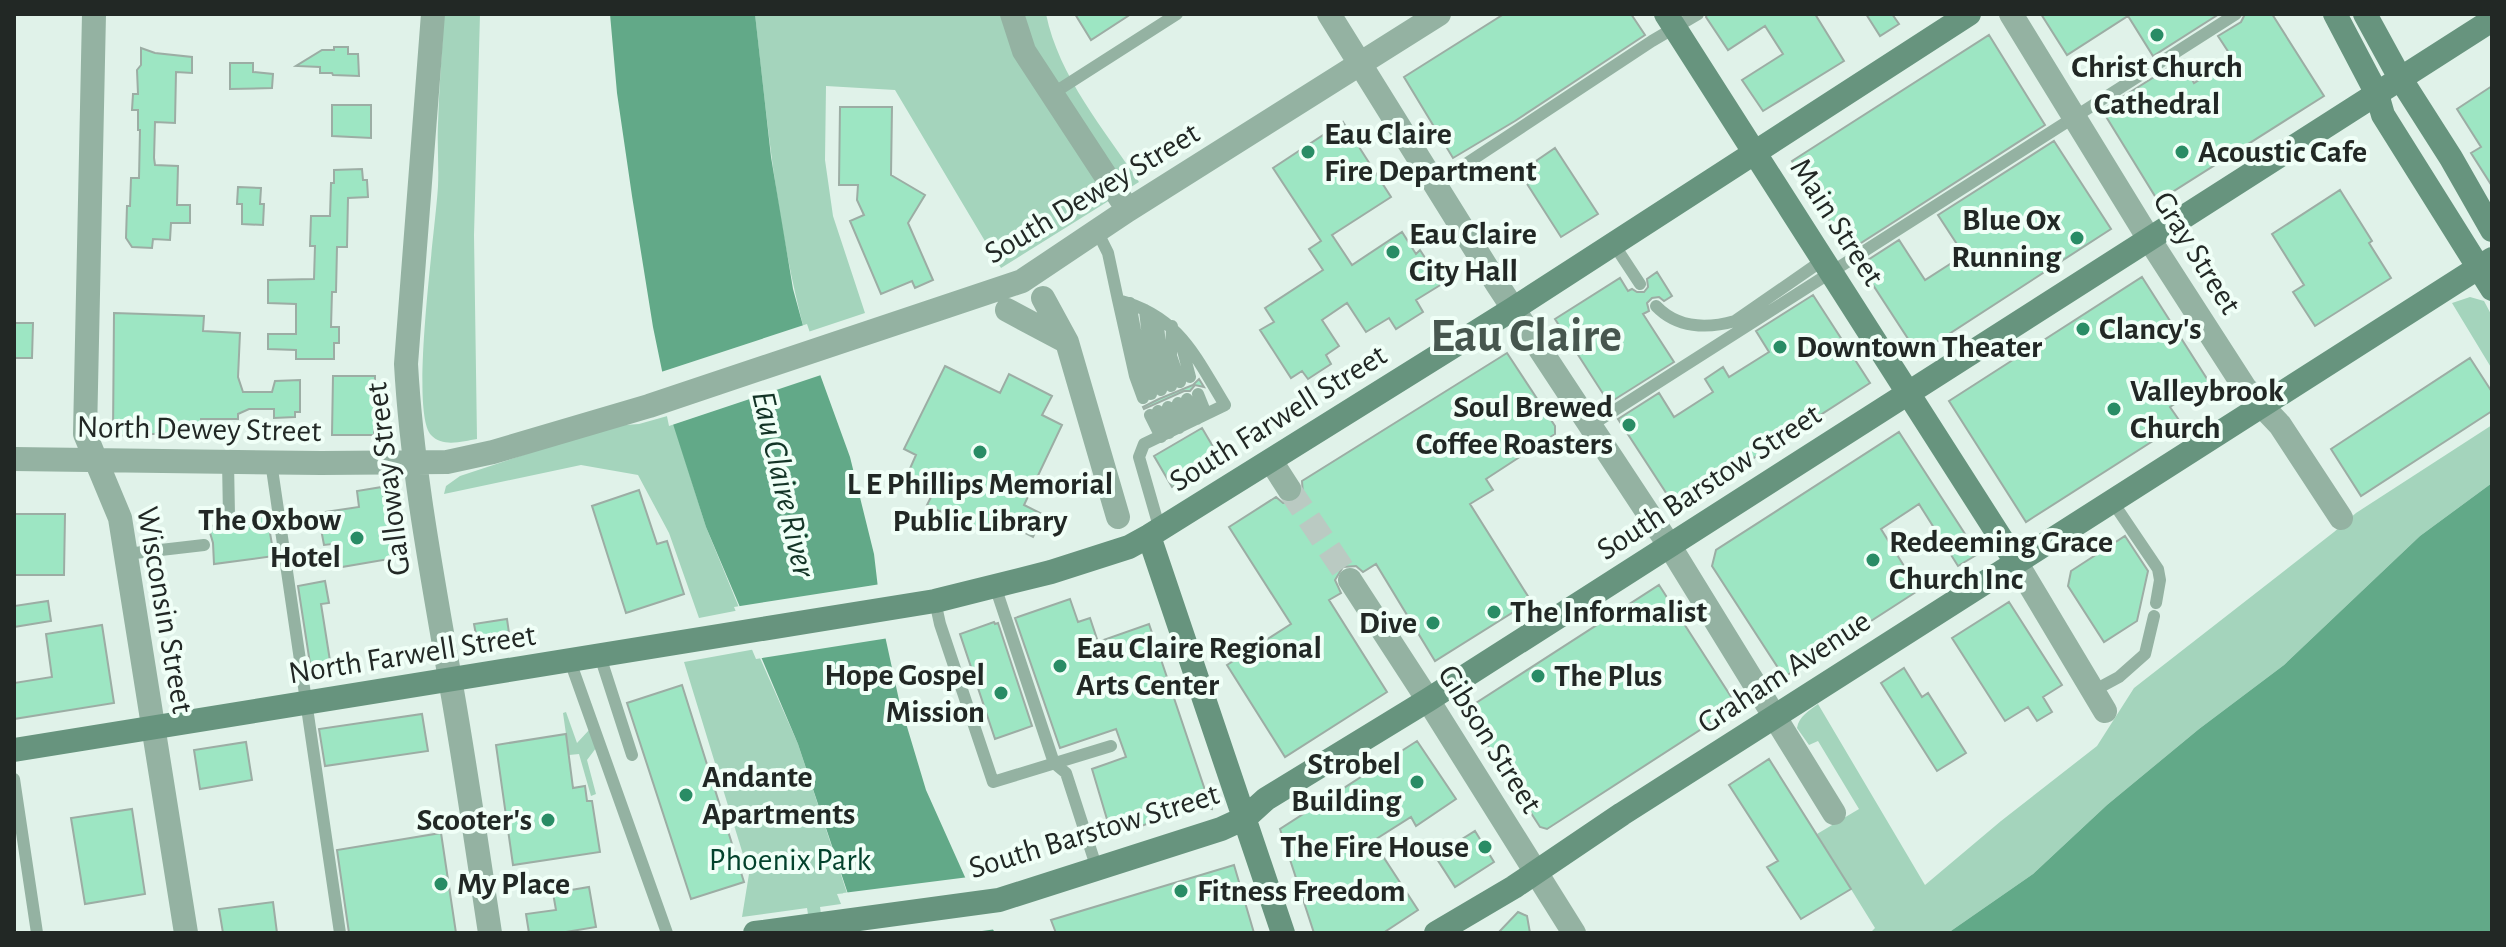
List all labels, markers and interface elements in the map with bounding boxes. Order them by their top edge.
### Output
marker: Christ Church Cathedral [2148,26,2166,44]
place label: Christ Church Cathedral [2071,51,2243,120]
street label: South Dewey Street [979,116,1205,270]
place label: Eau Claire Fire Department [1324,118,1537,187]
place label: Acoustic Cafe [2198,136,2367,168]
marker: Eau Claire Fire Department [1299,143,1317,161]
marker: Acoustic Cafe [2173,143,2191,161]
street label: Main Street [1784,153,1890,291]
street label: Gray Street [2147,186,2247,320]
place label: Blue Ox Running [1951,204,2062,273]
place label: Eau Claire City Hall [1409,218,1537,287]
marker: Blue Ox Running [2068,229,2086,247]
marker: Eau Claire City Hall [1384,243,1402,261]
district label: Eau Claire [1430,313,1622,361]
place label: Clancy's [2099,313,2202,345]
marker: Clancy's [2074,320,2092,338]
place label: Downtown Theater [1796,331,2042,363]
street label: South Farwell Street [1164,338,1392,498]
marker: Downtown Theater [1771,338,1789,356]
place label: Valleybrook Church [2130,375,2284,444]
street label: Galloway Street [360,381,416,577]
water label: Eau Claire River [745,388,821,581]
place label: Soul Brewed Coffee Roasters [1416,391,1613,460]
street label: South Barstow Street [1591,398,1827,566]
marker: Valleybrook Church [2105,400,2123,418]
street label: North Dewey Street [76,411,322,447]
marker: Soul Brewed Coffee Roasters [1620,416,1638,434]
marker: L E Phillips Memorial Public Library [971,443,989,461]
place label: L E Phillips Memorial Public Library [847,468,1113,537]
street label: Wisconsin Street [131,504,199,716]
place label: The Oxbow Hotel [198,504,342,573]
place label: Redeeming Grace Church Inc [1889,526,2113,595]
marker: The Oxbow Hotel [348,529,366,547]
marker: Redeeming Grace Church Inc [1864,551,1882,569]
place label: The Informalist [1510,596,1707,628]
marker: The Informalist [1485,603,1503,621]
street label: Graham Avenue [1692,604,1876,740]
place label: Dive [1359,607,1417,639]
marker: Dive [1424,614,1442,632]
street label: North Farwell Street [286,619,538,689]
place label: Eau Claire Regional Arts Center [1076,632,1322,701]
marker: Eau Claire Regional Arts Center [1051,657,1069,675]
place label: Hope Gospel Mission [824,659,985,728]
street label: Gibson Street [1432,659,1548,819]
place label: The Plus [1554,660,1662,692]
marker: The Plus [1529,667,1547,685]
marker: Hope Gospel Mission [992,684,1010,702]
place label: Strobel Building [1291,748,1402,817]
place label: Andante Apartments [702,761,855,830]
marker: Strobel Building [1408,773,1426,791]
street label: South Barstow Street [965,778,1223,884]
marker: Andante Apartments [677,786,695,804]
place label: Scooter's [417,804,532,836]
marker: Scooter's [539,811,557,829]
place label: The Fire House [1280,831,1469,863]
marker: The Fire House [1476,838,1494,856]
park label: Phoenix Park [709,844,872,876]
place label: My Place [457,868,570,900]
marker: My Place [432,875,450,893]
place label: Fitness Freedom [1197,875,1406,907]
marker: Fitness Freedom [1172,882,1190,900]

